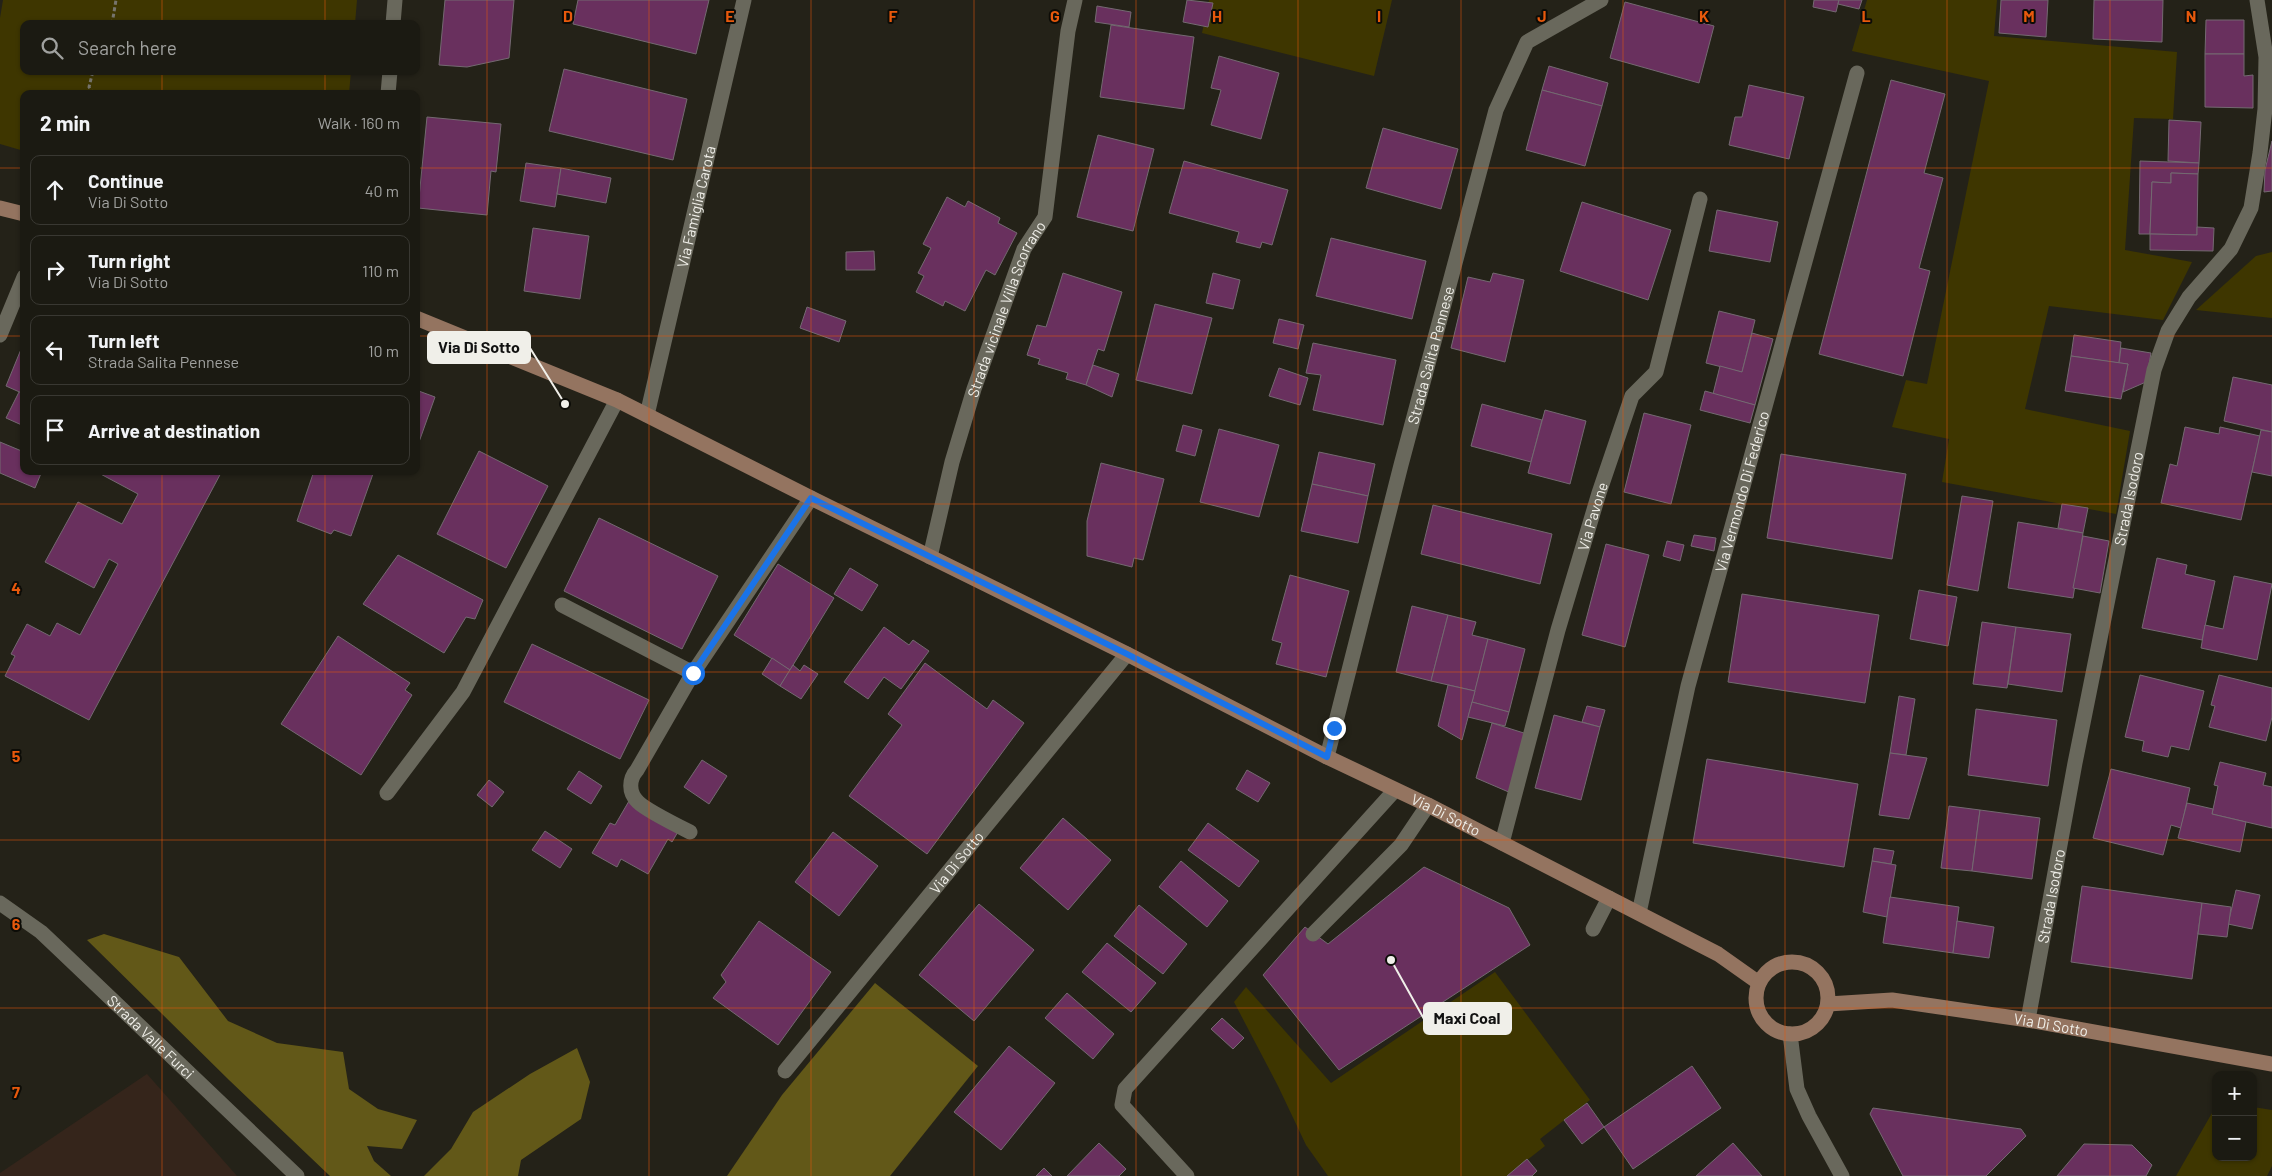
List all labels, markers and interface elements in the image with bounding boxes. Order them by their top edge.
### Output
text: D [563,6,573,25]
text: E [725,6,735,25]
text: F [889,6,898,25]
text: G [1050,6,1060,25]
text: H [1212,6,1222,25]
text: I [1377,6,1381,25]
text: J [1537,6,1547,25]
text: K [1699,6,1709,25]
text: L [1861,6,1871,25]
text: M [2023,6,2035,25]
text: N [2186,6,2196,25]
search box [20,20,420,75]
icon: search [38,34,66,62]
text: Search here [78,36,177,59]
text: 2 min [40,110,90,135]
text: Walk · 160 m [318,113,400,132]
street label: Via Famiglia Carota [673,144,719,269]
text: Continue [88,169,164,192]
icon: ahead [41,176,69,204]
text: 40 m [365,181,399,200]
text: Via Di Sotto [88,192,168,211]
street label: Strada vicinale Villa Scorrano [963,217,1049,399]
text: Turn right [88,249,170,272]
icon: right [41,256,69,284]
text: 110 m [362,261,399,280]
text: Via Di Sotto [88,272,168,291]
street label: Strada Salita Pennese [1403,284,1457,426]
text: Turn left [88,329,159,352]
callout: Via Di Sotto [428,332,530,363]
icon: left [41,336,69,364]
text: Via Di Sotto [438,337,520,356]
text: 10 m [368,341,399,360]
text: Strada Salita Pennese [88,352,239,371]
street label: Via Vermondo Di Federico [1711,409,1772,574]
icon: arrive [41,416,69,444]
text: Arrive at destination [88,419,260,442]
street label: Strada Isodoro [2110,450,2146,547]
street label: Via Pavone [1573,480,1611,553]
text: 4 [11,578,21,597]
route start [682,662,705,685]
route end [1323,717,1346,740]
text: 5 [12,746,21,765]
street label: Via Di Sotto [1409,789,1484,840]
street label: Via Di Sotto [925,827,987,897]
street label: Strada Isodoro [2033,847,2068,945]
text: 6 [12,914,21,933]
street label: Strada Valle Furci [104,991,198,1082]
callout: Maxi Coal [1424,1003,1511,1034]
text: Maxi Coal [1434,1008,1500,1027]
street label: Via Di Sotto [2013,1009,2090,1040]
map controls [2212,1071,2257,1161]
button: + [2212,1071,2257,1116]
text: 7 [12,1082,20,1101]
button: − [2212,1116,2257,1161]

